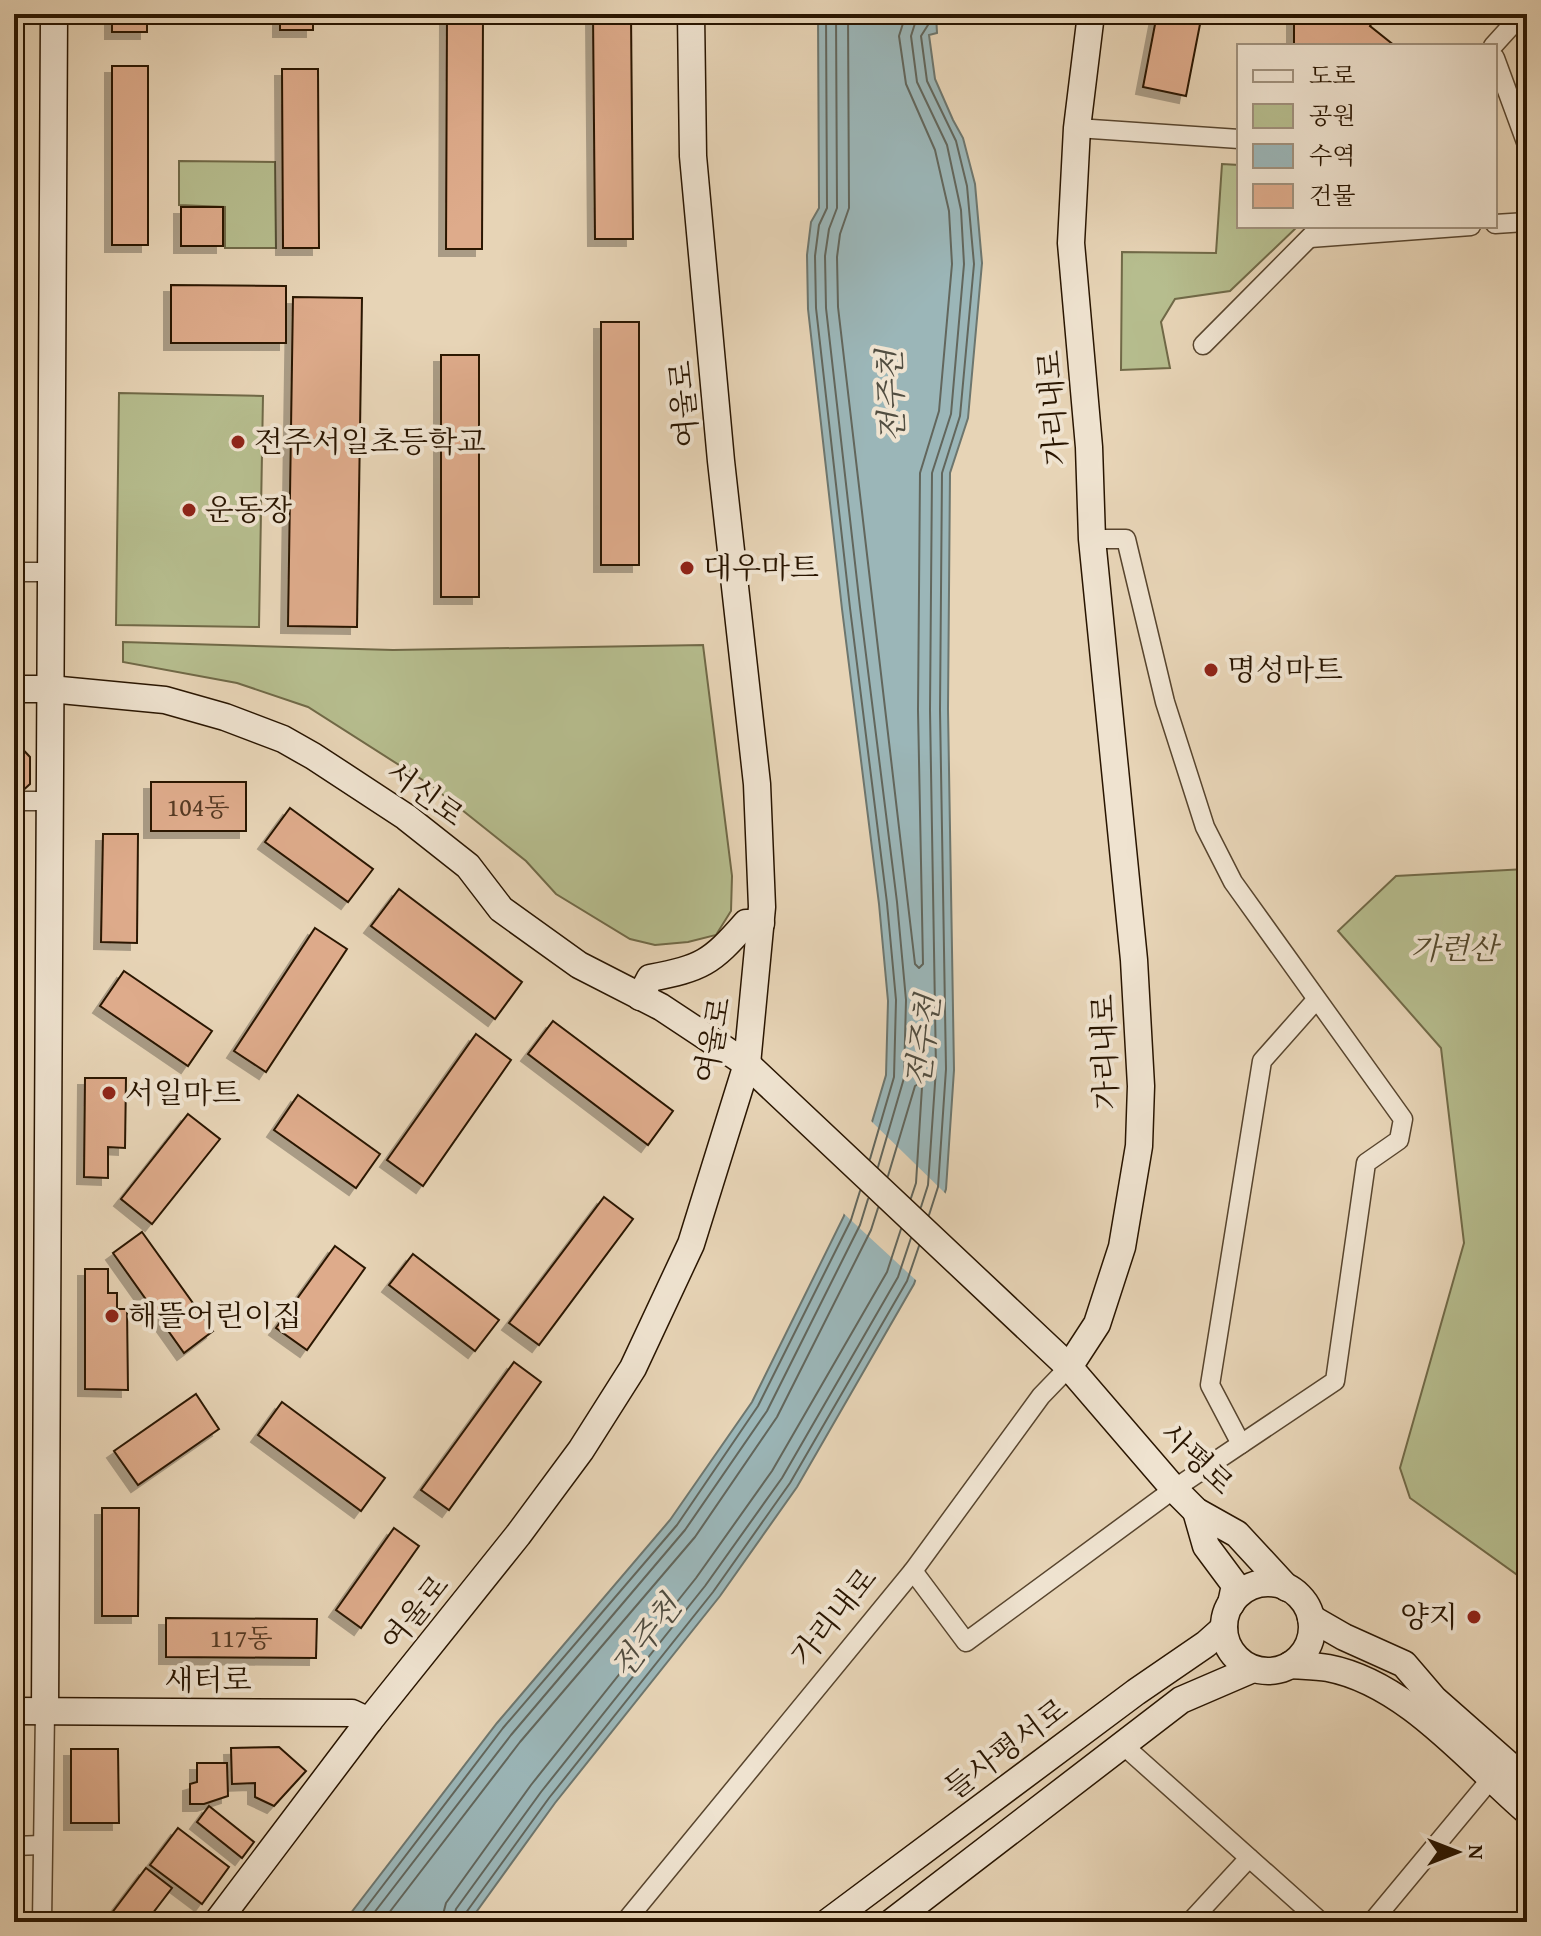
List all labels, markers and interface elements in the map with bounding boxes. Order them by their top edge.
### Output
legend [1237,44,1497,228]
text: 도로 [1309,58,1355,93]
text: 공원 [1309,98,1355,133]
text: 수역 [1309,138,1355,173]
text: 건물 [1309,178,1355,213]
water label: 전주천 [865,347,916,443]
street label: 가리내로 [1026,349,1078,467]
street label: 여울로 [657,359,709,449]
place label: 전주서일초등학교 [254,419,486,463]
marker: 전주서일초등학교 [229,433,247,451]
place label: 운동장 [205,487,292,531]
marker: 운동장 [180,501,198,519]
place label: 대우마트 [703,545,819,589]
marker: 대우마트 [678,559,696,577]
place label: 명성마트 [1227,647,1343,691]
marker: 명성마트 [1202,661,1220,679]
street label: 서신로 [377,750,474,837]
house number: 104동 [167,787,229,826]
park label: 가련산 [1411,926,1501,970]
water label: 전주천 [894,990,952,1090]
street label: 여울로 [683,993,741,1086]
street label: 가리내로 [1080,993,1128,1111]
place label: 서일마트 [125,1070,241,1114]
marker: 서일마트 [100,1084,118,1102]
place label: 해뜰어린이집 [128,1293,302,1337]
marker: 해뜰어린이집 [103,1307,121,1325]
street label: 사평로 [1151,1412,1244,1504]
street label: 가리내로 [780,1557,887,1675]
street label: 여울로 [370,1565,459,1660]
water label: 전주천 [599,1584,694,1688]
place label: 양지 [1400,1594,1458,1638]
marker: 양지 [1465,1608,1483,1626]
house number: 117동 [210,1618,272,1657]
street label: 새터로 [165,1657,251,1701]
street label: 들사평서로 [934,1687,1077,1809]
north arrow [1417,1812,1497,1892]
text: N [1461,1845,1493,1860]

